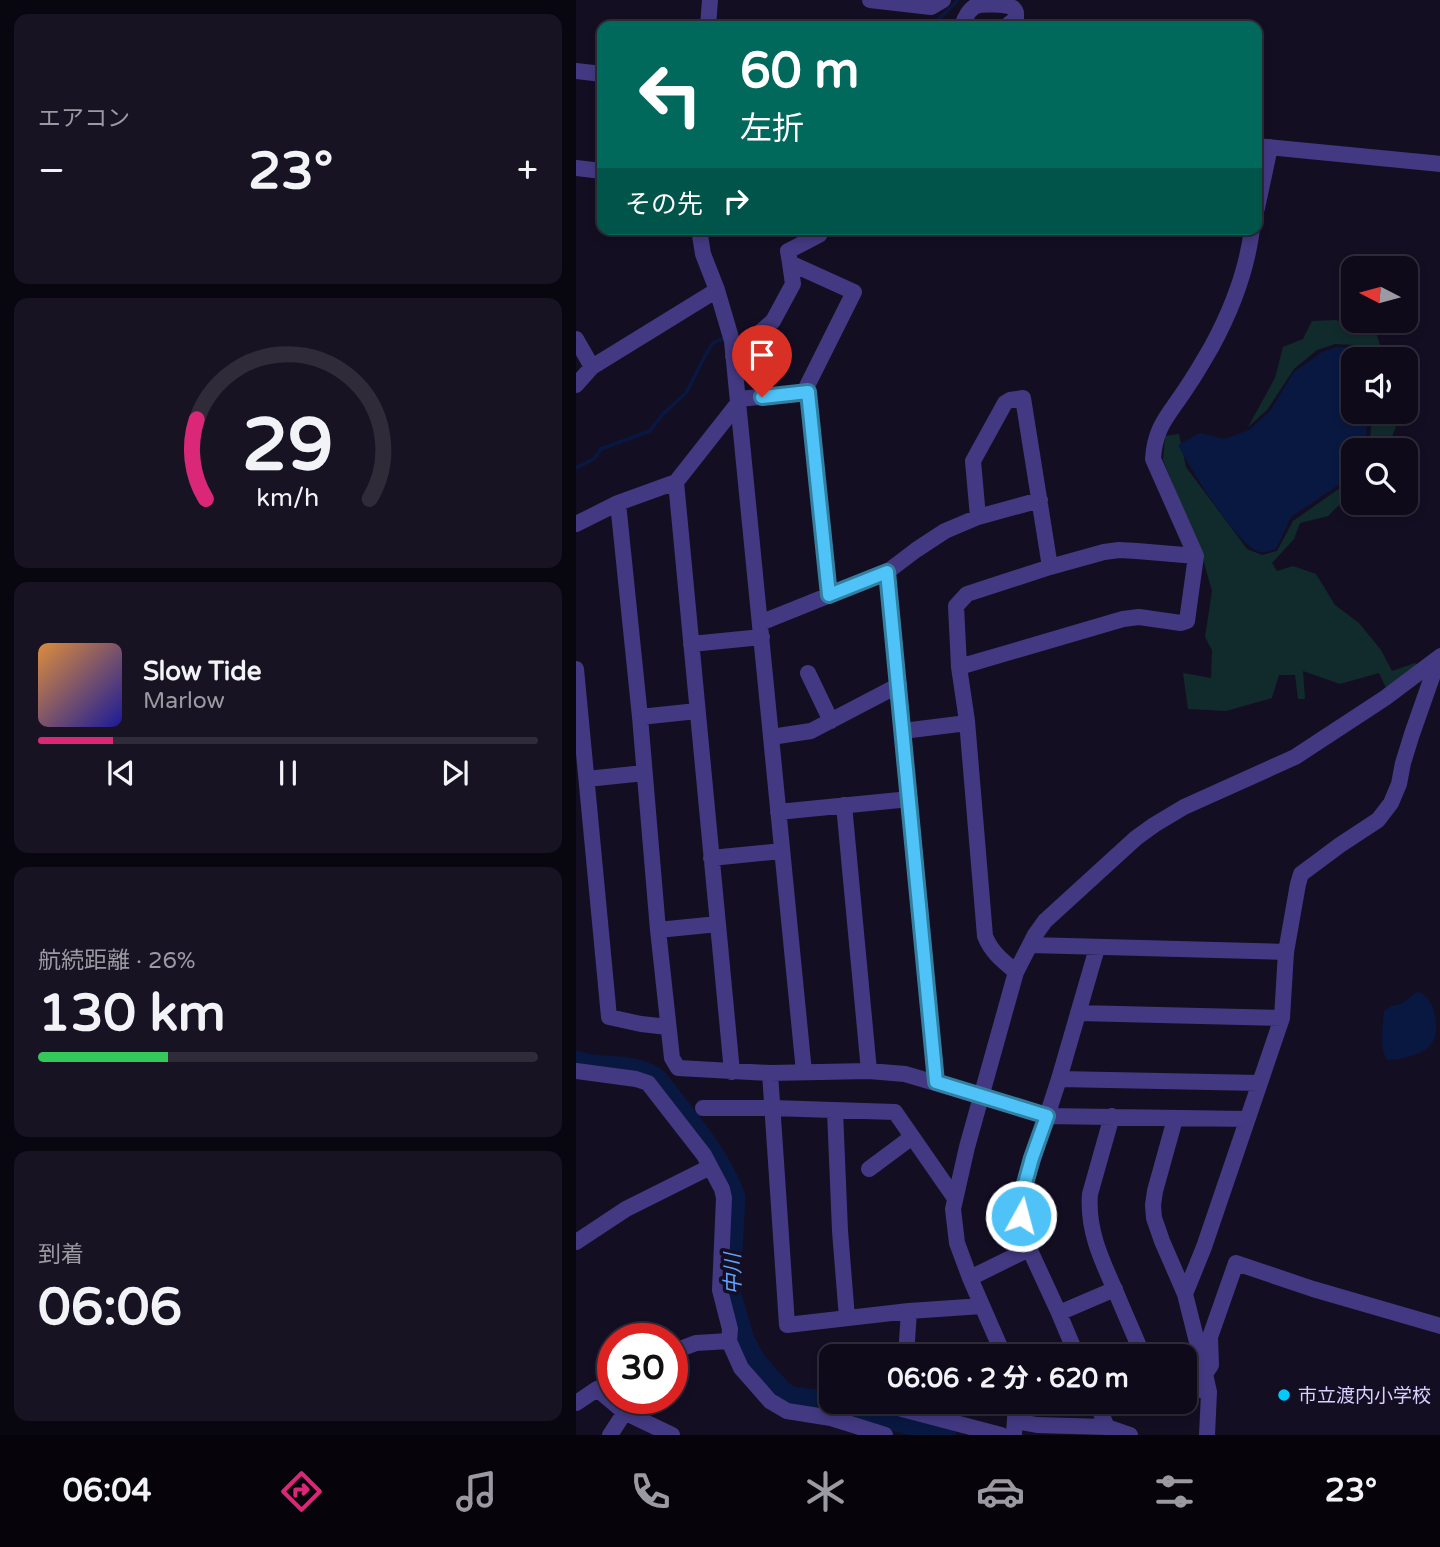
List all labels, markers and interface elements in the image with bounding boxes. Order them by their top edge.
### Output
text: 60 m [740,42,859,101]
icon: left [625,49,716,140]
text: エアコン [38,105,130,133]
text: 左折 [740,110,804,148]
text: 23° [248,140,333,203]
text: − [38,148,65,194]
text: + [517,148,538,194]
icon: right [717,182,755,220]
text: その先 [625,189,703,220]
north arrow [1341,256,1418,332]
map controls [1341,256,1418,515]
pin [732,325,792,397]
icon: arrive [743,336,781,374]
button: sound [1341,347,1418,424]
text: 29 [242,403,334,491]
button: search [1341,438,1418,515]
text: km/h [257,483,319,513]
text: Slow Tide [143,656,261,687]
text: Marlow [143,687,225,715]
icon: previous [102,754,140,792]
icon: pause [269,754,307,792]
icon: next [436,754,474,792]
text: 航続距離 · 26% [38,947,196,975]
text: 130 km [38,982,226,1045]
position arrow [984,1179,1058,1253]
text: 到着 [38,1241,84,1269]
water label: 中川 [721,1251,746,1295]
text: 06:06 [38,1276,182,1339]
speed limit sign: 30 [597,1323,688,1414]
text: 06:06 · 2 分 · 620 m [887,1363,1129,1394]
place label: 市立渡内小学校 [1298,1385,1431,1407]
marker: 市立渡内小学校 [1276,1387,1292,1403]
icon: directions [277,1467,326,1516]
icon: music [452,1467,501,1516]
icon: phone [626,1467,675,1516]
icon: climate [801,1467,850,1516]
icon: car [976,1467,1025,1516]
icon: filters [1150,1467,1199,1516]
text: 06:04 [63,1472,152,1510]
text: 23° [1325,1472,1377,1510]

